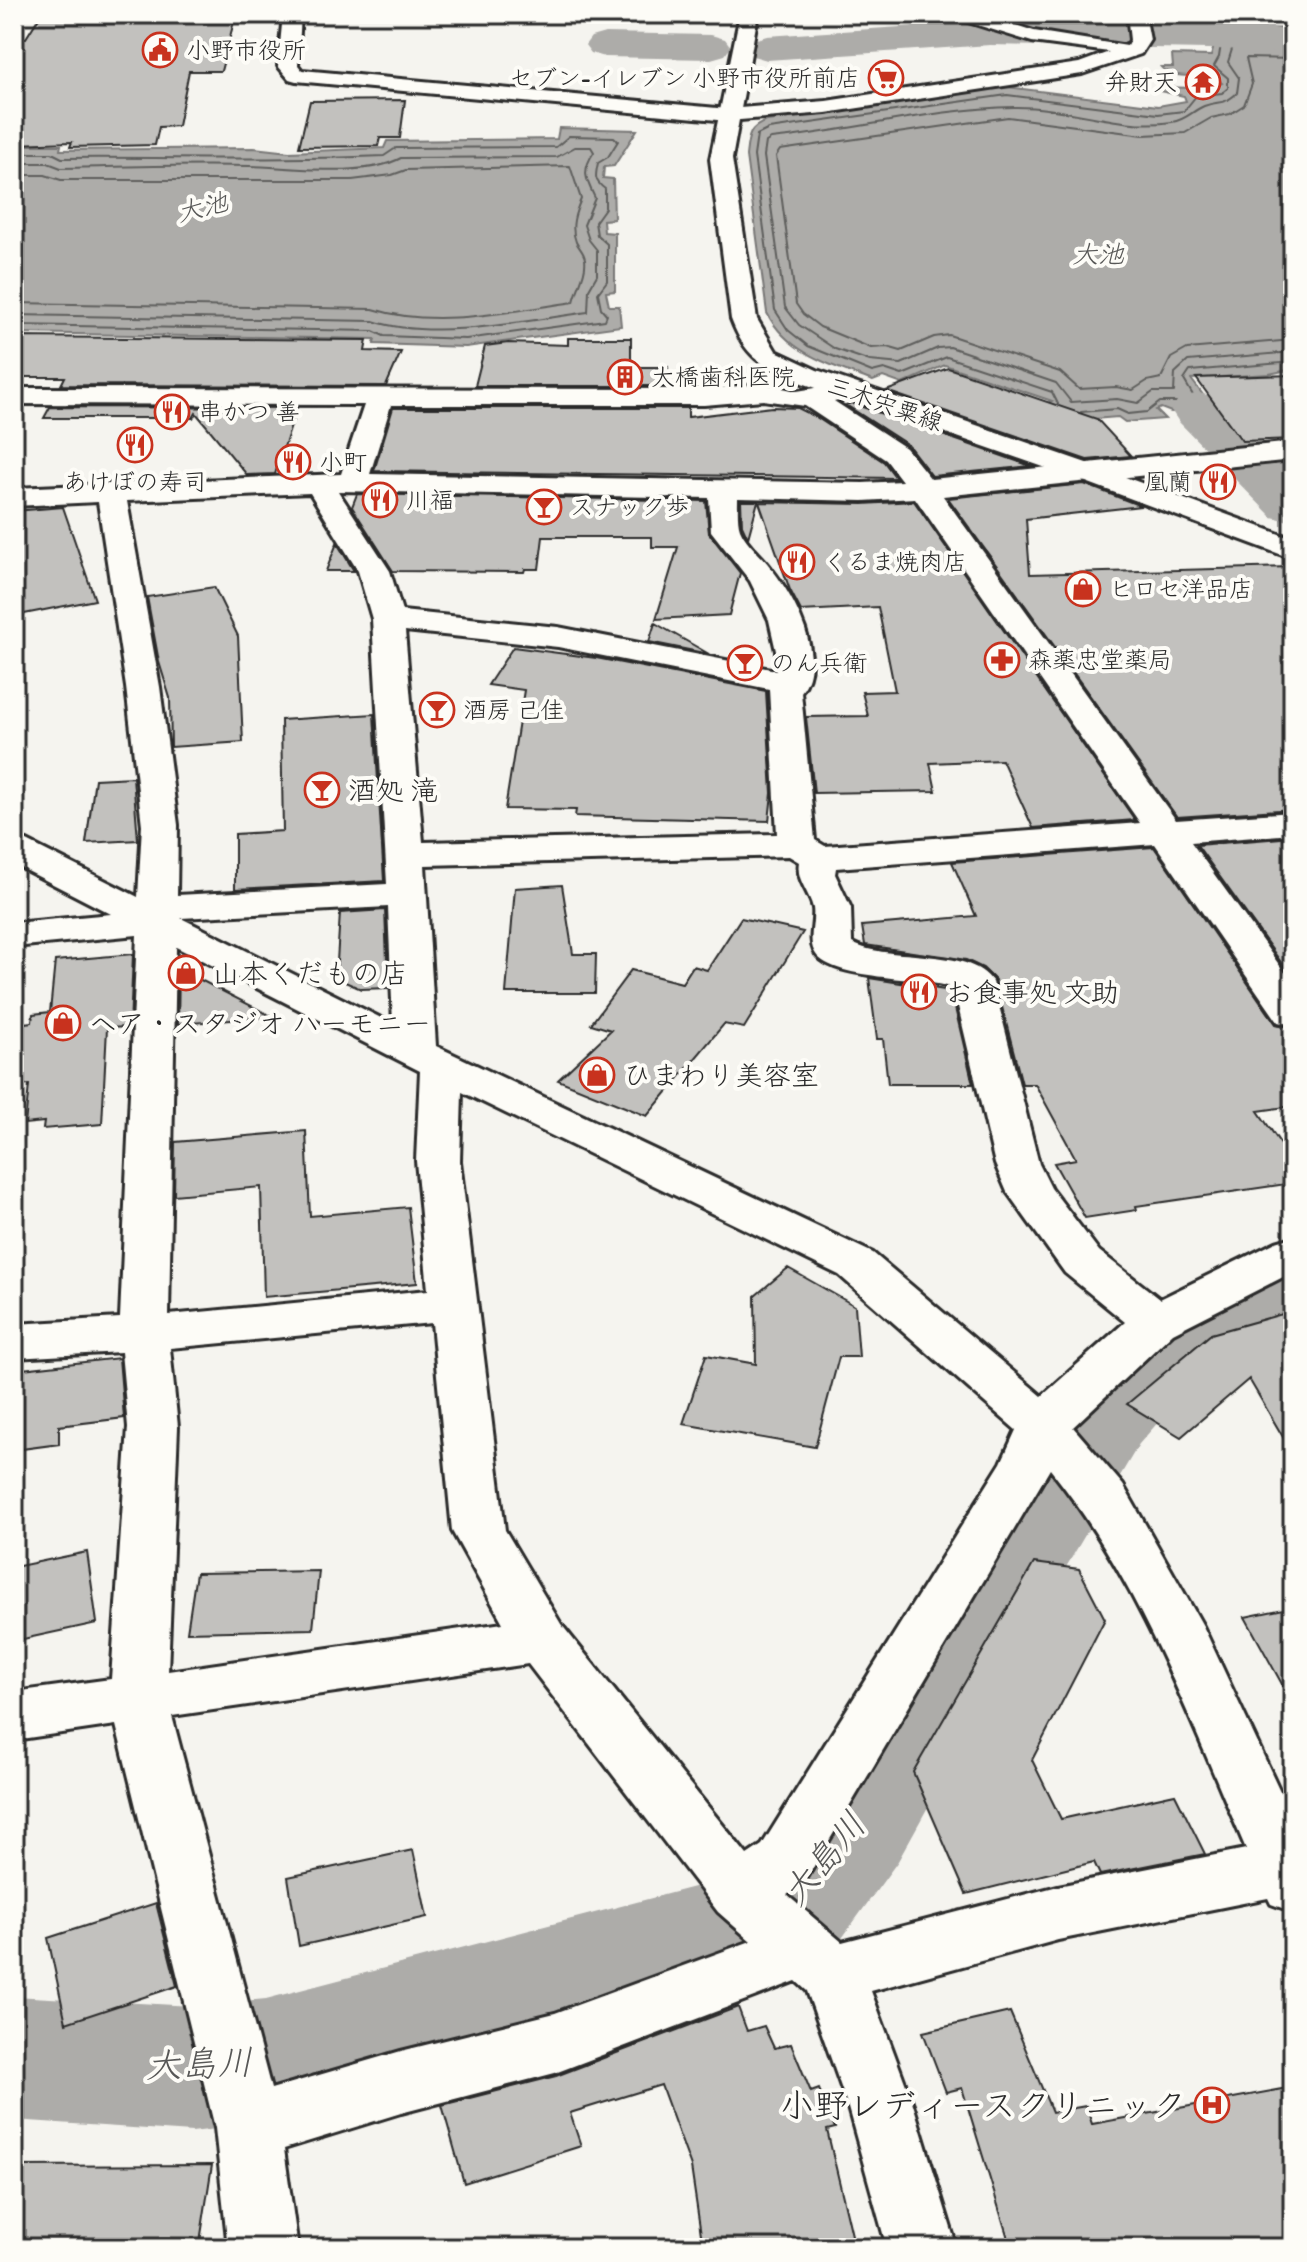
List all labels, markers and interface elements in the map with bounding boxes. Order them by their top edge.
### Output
public building icon: 小野市役所 [141,31,179,69]
place label: 小野市役所 [186,35,306,64]
supermarket icon: セブン-イレブン 小野市役所前店 [867,59,905,97]
place label: セブン-イレブン 小野市役所前店 [509,63,860,92]
temple icon: 弁財天 [1184,63,1222,101]
place label: 弁財天 [1105,67,1177,96]
water label: 大池 [173,185,232,229]
water label: 大池 [1072,238,1125,270]
building icon: 大橋歯科医院 [606,358,644,396]
place label: 大橋歯科医院 [651,362,795,391]
street label: 三木宍粟線 [824,370,947,437]
restaurant icon: 串かつ 善 [153,393,191,431]
place label: 串かつ 善 [198,397,299,426]
restaurant icon: あけぼの寿司 [116,426,154,464]
restaurant icon: 小町 [274,443,312,481]
place label: 小町 [319,447,367,476]
restaurant icon: 凰蘭 [1199,463,1237,501]
place label: あけぼの寿司 [63,467,207,496]
place label: 凰蘭 [1144,467,1192,496]
restaurant icon: 川福 [361,481,399,519]
place label: 川福 [406,485,454,514]
bar icon: スナック歩 [525,488,563,526]
place label: スナック歩 [570,492,690,521]
restaurant icon: くるま焼肉店 [778,543,816,581]
place label: くるま焼肉店 [823,547,967,576]
shop icon: ヒロセ洋品店 [1064,570,1102,608]
place label: ヒロセ洋品店 [1109,574,1253,603]
pharmacy icon: 森薬忠堂薬局 [983,641,1021,679]
bar icon: のん兵衛 [726,644,764,682]
place label: 森薬忠堂薬局 [1028,645,1172,674]
place label: のん兵衛 [771,648,867,677]
bar icon: 酒房 己佳 [418,691,456,729]
place label: 酒房 己佳 [463,695,564,724]
bar icon: 酒処 滝 [303,771,341,809]
place label: 酒処 滝 [348,773,438,807]
shop icon: 山本くだもの店 [167,954,205,992]
place label: 山本くだもの店 [212,956,408,990]
restaurant icon: お食事処 文助 [900,973,938,1011]
place label: お食事処 文助 [945,975,1119,1009]
shop icon: ヘア・スタジオ ハーモニー [44,1004,82,1042]
place label: ヘア・スタジオ ハーモニー [89,1006,431,1040]
shop icon: ひまわり美容室 [578,1056,616,1094]
place label: ひまわり美容室 [623,1058,819,1092]
water label: 大島川 [772,1803,875,1914]
water label: 大島川 [144,2040,254,2087]
place label: 小野レディースクリニック [780,2085,1186,2126]
hospital icon: 小野レディースクリニック [1193,2086,1231,2124]

